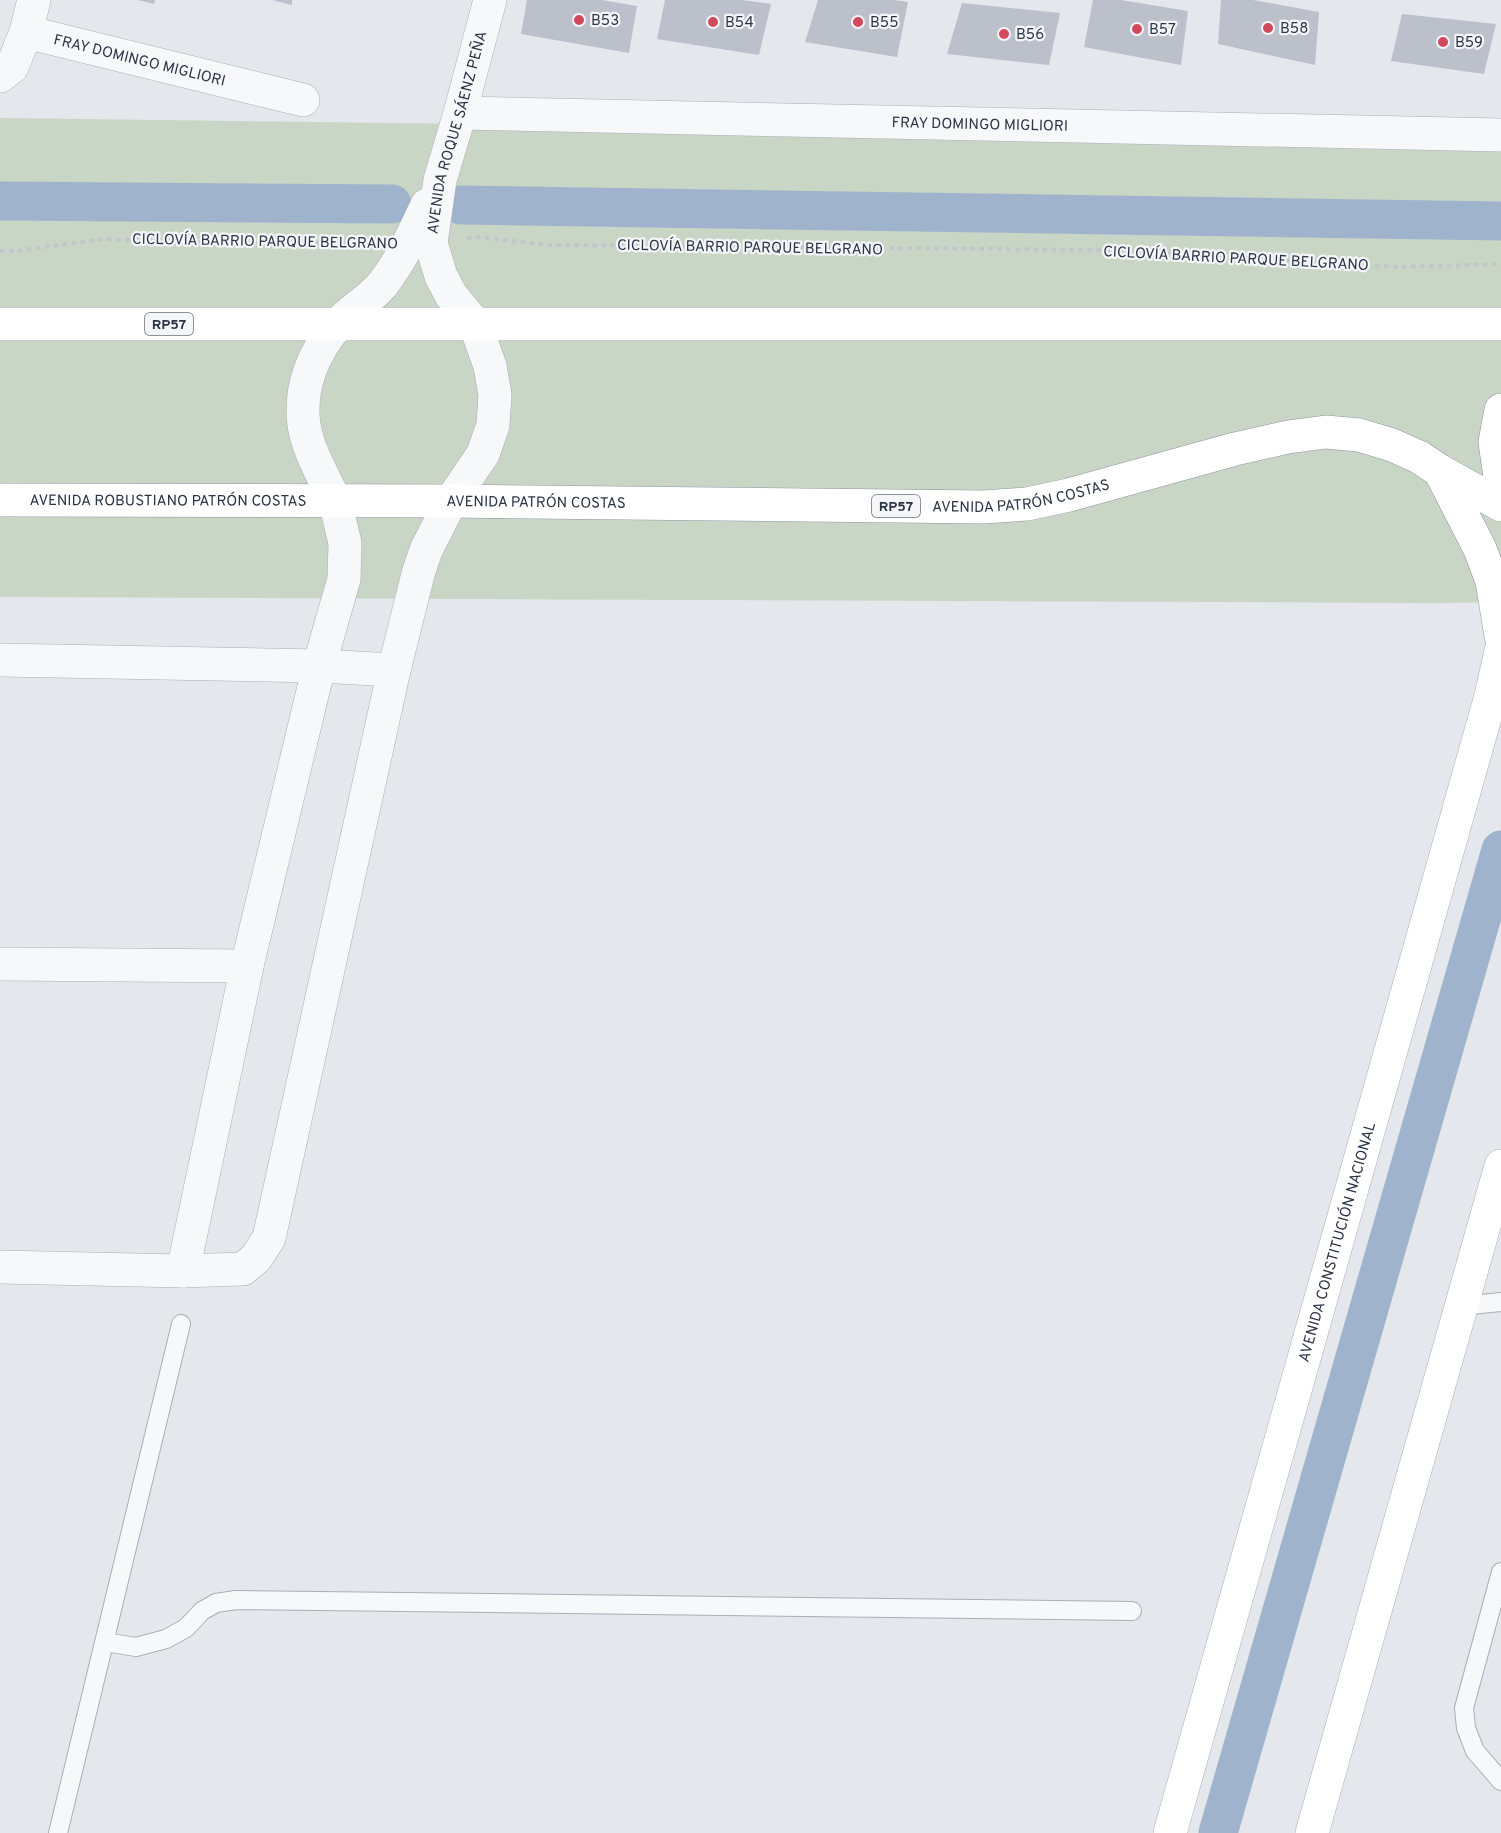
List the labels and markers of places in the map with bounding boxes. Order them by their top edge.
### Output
place label: B53 [591,12,619,31]
marker: B53 [572,13,586,27]
place label: B54 [725,14,754,33]
place label: B55 [870,14,898,33]
marker: B54 [706,15,720,29]
marker: B55 [851,15,865,29]
place label: B58 [1280,20,1308,39]
place label: B57 [1149,21,1176,40]
marker: B58 [1261,21,1275,35]
marker: B57 [1130,22,1144,36]
place label: B56 [1016,26,1044,45]
marker: B56 [997,27,1011,41]
place label: B59 [1455,34,1483,53]
marker: B59 [1436,35,1450,49]

